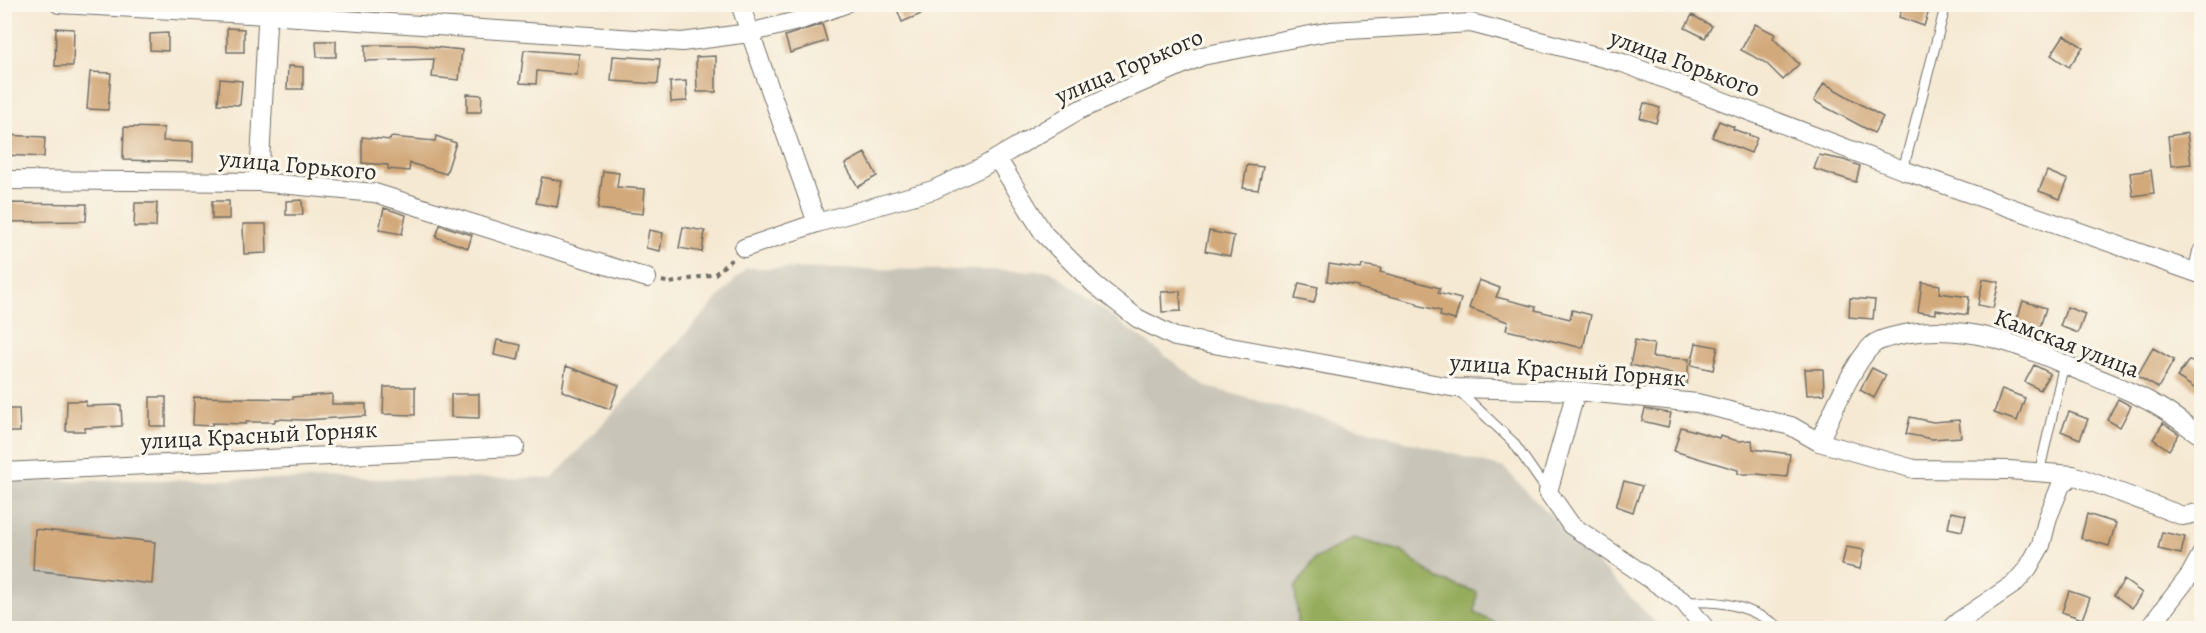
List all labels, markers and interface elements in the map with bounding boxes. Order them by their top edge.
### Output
street label: улица Горького [1049,20,1208,112]
street label: улица Горького [1604,21,1765,105]
street label: улица Горького [217,142,378,188]
street label: Камская улица [1990,301,2144,385]
street label: улица Красный Горняк [1448,346,1687,394]
street label: улица Красный Горняк [139,413,378,457]

